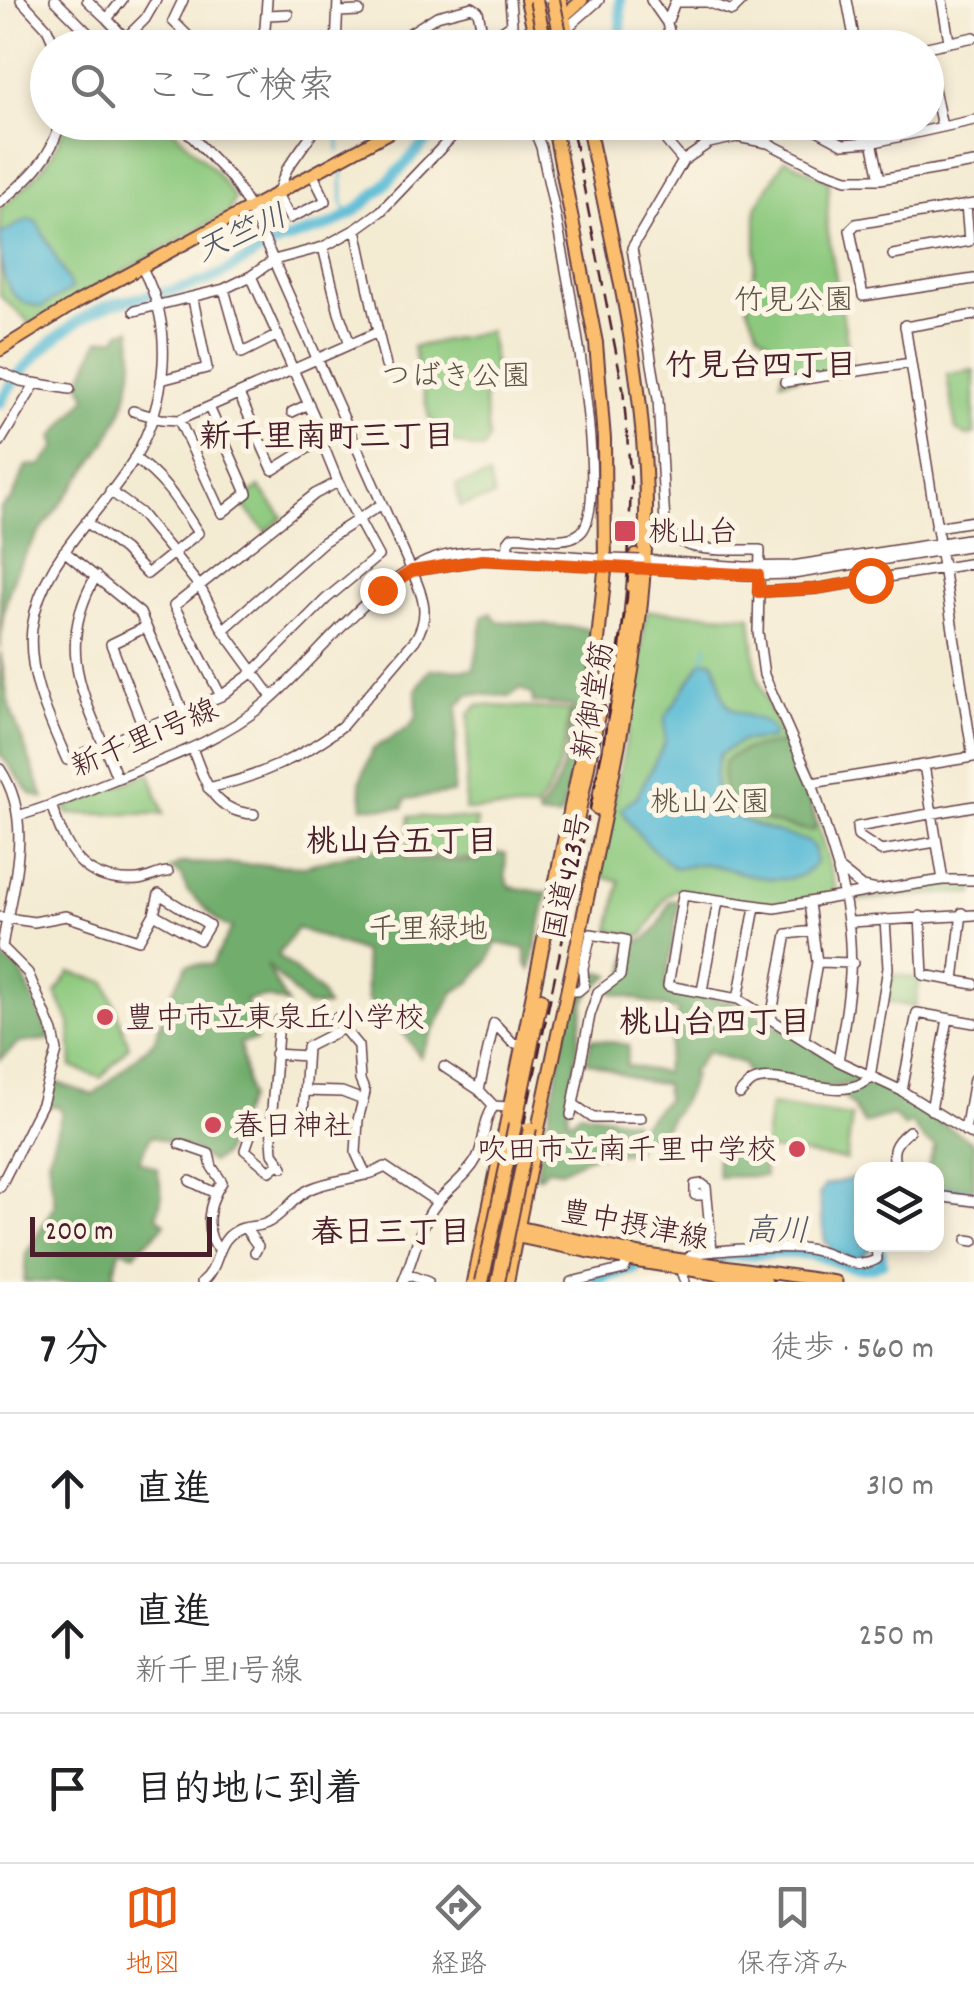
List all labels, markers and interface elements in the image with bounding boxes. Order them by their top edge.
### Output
search box [30,30,944,140]
icon: search [65,58,120,113]
text: ここで検索 [145,62,335,117]
water label: 天竺川 [190,196,296,277]
park label: 竹見公園 [734,282,854,325]
district label: 竹見台四丁目 [665,346,857,392]
park label: つばき公園 [381,358,531,401]
district label: 新千里南町三丁目 [199,417,455,463]
place label: 桃山台 [648,514,738,557]
marker: 桃山台 [612,518,638,544]
route start [848,558,894,604]
route end [360,568,406,614]
street label: 新御堂筋 [565,638,628,764]
street label: 新千里1号線 [65,691,226,792]
park label: 桃山公園 [650,784,770,827]
street label: 国道423号 [536,809,605,944]
district label: 桃山台五丁目 [306,822,498,868]
park label: 千里緑地 [368,911,488,954]
place label: 豊中市立東泉丘小学校 [125,1000,425,1043]
district label: 桃山台四丁目 [619,1003,811,1049]
marker: 豊中市立東泉丘小学校 [94,1006,116,1028]
place label: 春日神社 [233,1108,353,1151]
marker: 春日神社 [202,1114,224,1136]
place label: 吹田市立南千里中学校 [477,1132,777,1175]
marker: 吹田市立南千里中学校 [786,1138,808,1160]
map controls [854,1162,944,1252]
button: layers [854,1162,944,1252]
street label: 豊中摂津線 [556,1193,712,1264]
water label: 高川 [745,1210,809,1258]
scale bar [30,1212,212,1256]
district label: 春日三丁目 [311,1213,471,1259]
text: 200 m [45,1214,113,1254]
text: 7 分 [40,1323,108,1383]
text: 徒歩 · 560 m [771,1328,934,1374]
icon: ahead [40,1461,95,1516]
text: 直進 [135,1465,211,1520]
text: 310 m [866,1465,934,1511]
text: 直進 [135,1588,211,1643]
icon: ahead [40,1611,95,1666]
text: 250 m [858,1615,934,1661]
text: 新千里1号線 [135,1651,302,1697]
icon: arrive [40,1761,95,1816]
text: 目的地に到着 [135,1765,363,1820]
tab: 地図 [125,1880,181,1987]
tab: 経路 [431,1880,487,1987]
tab: 保存済み [737,1880,849,1987]

